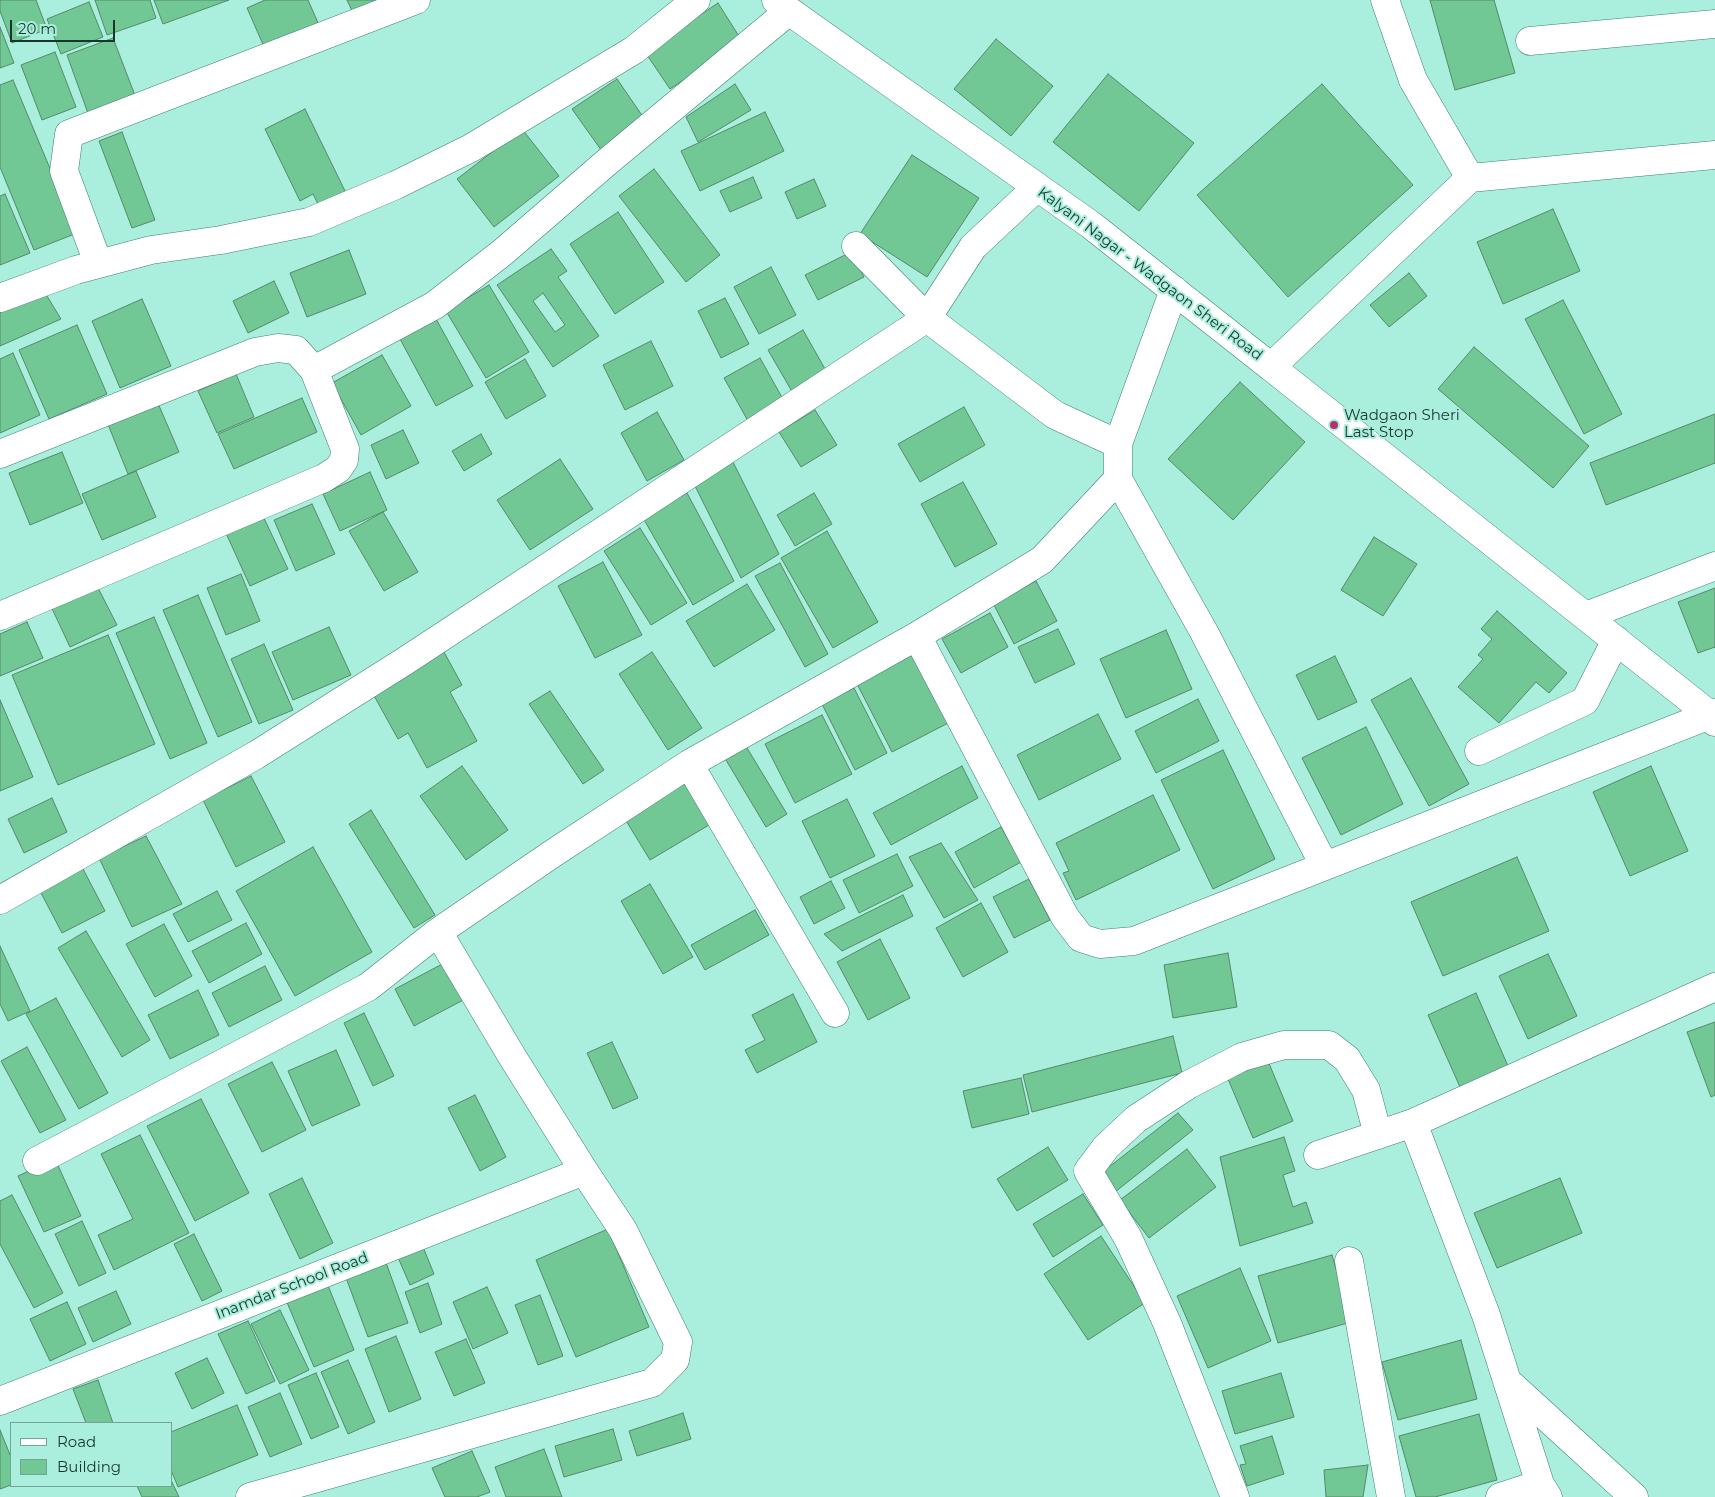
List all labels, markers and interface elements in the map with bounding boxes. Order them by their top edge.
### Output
scale bar [12,10,118,42]
text: 20 m [18,19,56,38]
street label: Kalyani Nagar - Wadgaon Sheri Road [1034,184,1266,364]
place label: Wadgaon Sheri Last Stop [1344,407,1460,442]
marker: Wadgaon Sheri Last Stop [1328,419,1340,431]
street label: Inamdar School Road [213,1249,371,1323]
legend [10,1422,172,1487]
text: Road [57,1432,96,1451]
text: Building [57,1457,121,1476]

